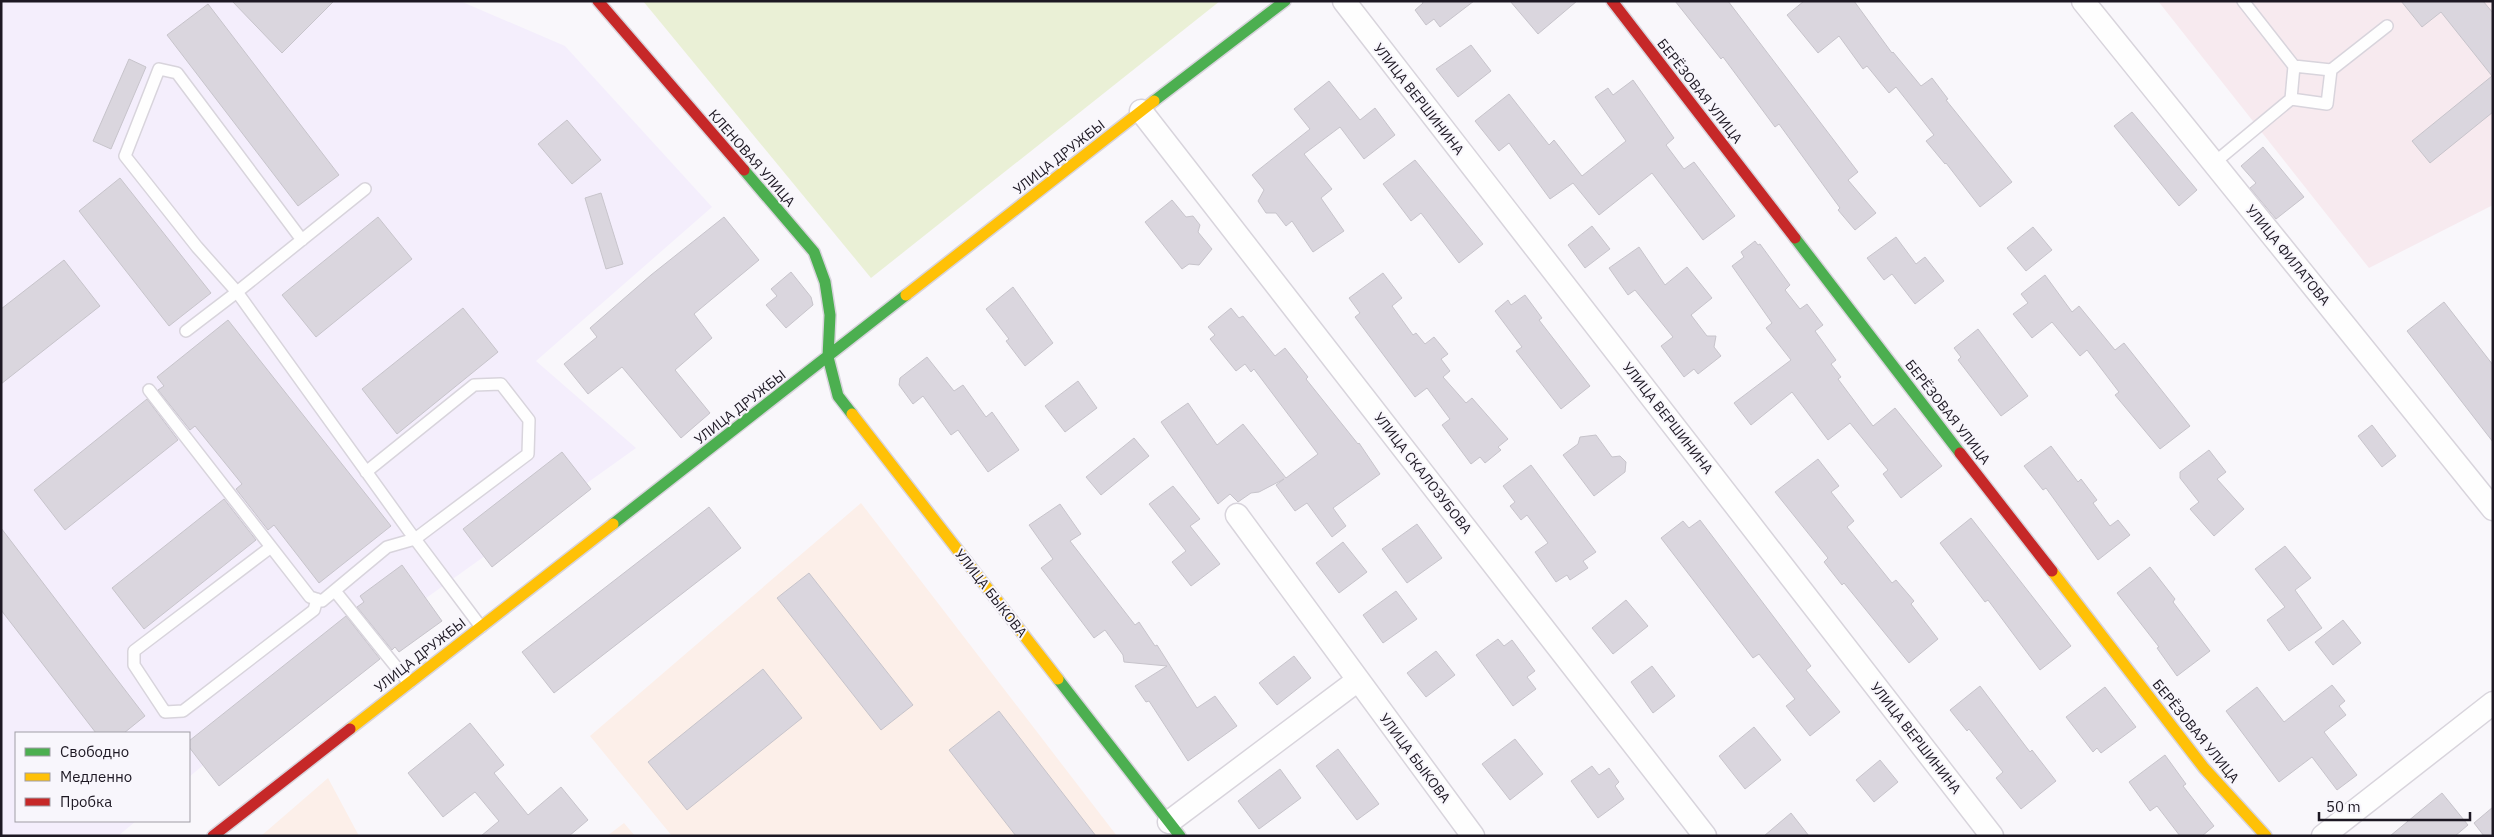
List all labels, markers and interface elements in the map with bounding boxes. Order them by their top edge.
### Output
street label: БЕРЁЗОВАЯ УЛИЦА [1653,35,1747,147]
street label: УЛИЦА ВЕРШИНИНА [1370,39,1468,159]
street label: КЛЕНОВАЯ УЛИЦА [705,106,799,210]
street label: УЛИЦА ДРУЖБЫ [1010,116,1108,198]
street label: УЛИЦА ФИЛАТОВА [2242,201,2334,309]
street label: БЕРЁЗОВАЯ УЛИЦА [1901,356,1995,468]
street label: УЛИЦА ВЕРШИНИНА [1619,358,1717,478]
street label: УЛИЦА ДРУЖБЫ [691,366,789,448]
street label: УЛИЦА СКАЛОЗУБОВА [1370,409,1476,537]
street label: УЛИЦА БЫКОВА [951,545,1031,641]
street label: УЛИЦА ДРУЖБЫ [371,614,469,696]
street label: БЕРЁЗОВАЯ УЛИЦА [2149,675,2243,787]
street label: УЛИЦА ВЕРШИНИНА [1867,678,1965,798]
street label: УЛИЦА БЫКОВА [1375,710,1455,806]
legend [15,732,190,822]
text: Свободно [60,742,129,761]
text: Медленно [60,767,132,786]
scale bar [2319,790,2470,822]
text: Пробка [60,792,112,811]
text: 50 m [2326,797,2361,816]

